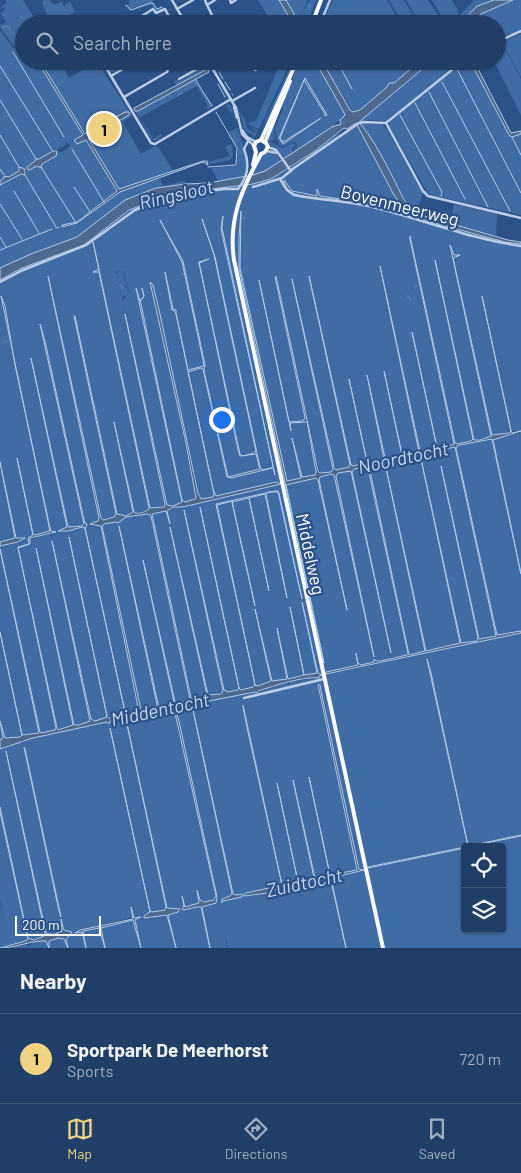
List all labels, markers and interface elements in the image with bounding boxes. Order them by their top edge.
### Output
search box [15,15,506,70]
icon: search [33,29,61,57]
text: Search here [73,31,172,54]
pin: 1 [88,110,120,148]
water label: Ringsloot [137,174,216,214]
street label: Bovenmeerweg [339,180,461,230]
your location [209,407,235,433]
water label: Noordtocht [356,436,451,478]
street label: Middelweg [292,511,330,597]
water label: Middentocht [108,687,212,731]
map controls [461,843,506,933]
button: locate [461,843,506,888]
water label: Zuidtocht [264,863,345,901]
button: layers [461,888,506,933]
scale bar [15,913,101,936]
text: 200 m [22,916,60,933]
text: Nearby [20,968,86,993]
text: Sportpark De Meerhorst [67,1038,269,1061]
text: 1 [33,1049,39,1068]
text: 720 m [459,1049,501,1068]
text: Sports [67,1061,113,1080]
tab: Map [66,1115,94,1162]
tab: Directions [225,1115,287,1162]
tab: Saved [419,1115,455,1162]

